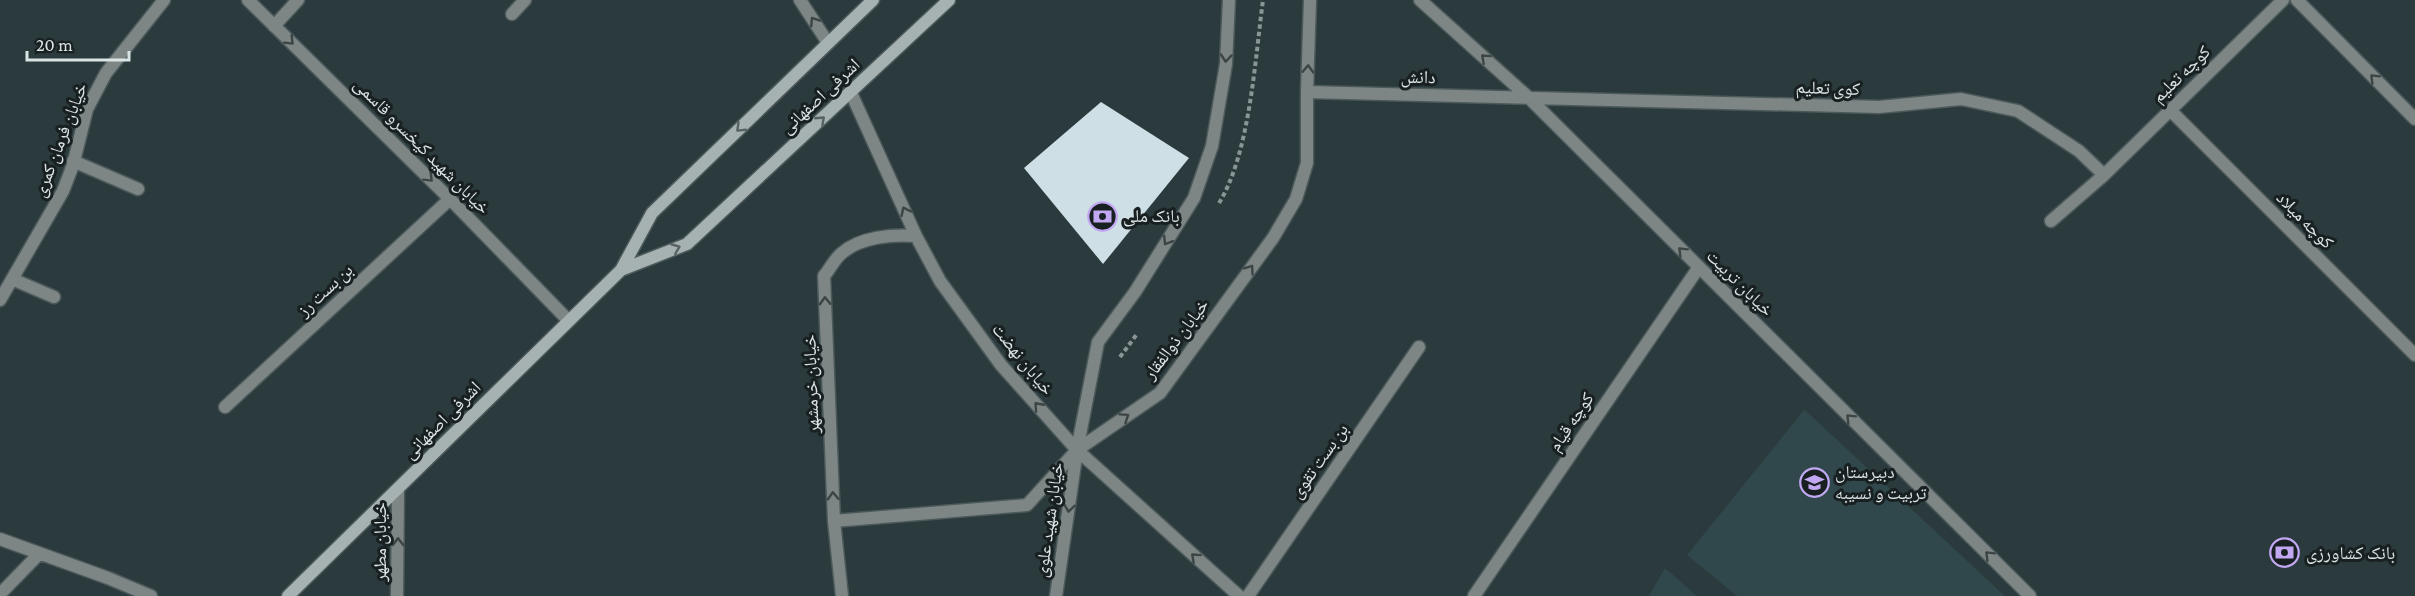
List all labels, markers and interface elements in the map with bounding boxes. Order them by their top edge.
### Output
one-way arrow [810,17,821,28]
scale bar [27,24,129,62]
one-way arrow [283,34,293,45]
text: 20 m [36,35,73,55]
street label: کوچه تعلیم [2148,41,2216,108]
street label: اشرفی اصفهانی [776,54,864,138]
one-way arrow [1220,54,1233,63]
one-way arrow [1481,54,1491,65]
one-way arrow [1301,64,1314,73]
street label: دانش [1400,67,1436,88]
street label: خیابان شهید کیخسرو قاسمی [349,74,494,219]
one-way arrow [2370,74,2381,85]
street label: کوی تعلیم [1795,77,1861,101]
street label: خیابان فرمان کمری [29,80,92,200]
one-way arrow [814,116,825,127]
one-way arrow [736,121,746,132]
one-way arrow [422,171,432,182]
street label: کوچه میلاد [2272,187,2338,253]
bank icon: بانک ملی [1086,200,1118,232]
place label: بانک ملی [1123,206,1180,227]
one-way arrow [900,207,912,218]
one-way arrow [1163,235,1174,246]
one-way arrow [669,243,680,255]
street label: خیابان تربیت [1702,246,1777,321]
one-way arrow [1678,247,1689,258]
street label: بن بست رز [293,260,357,322]
one-way arrow [1243,265,1254,276]
street label: خیابان ذوالفقار [1139,295,1213,384]
one-way arrow [819,297,832,306]
street label: خیابان نهضت [987,319,1058,400]
street label: خیابان خرمشهر [799,334,824,435]
street label: اشرفی اصفهانی [399,377,485,463]
street label: کوچه قیام [1544,389,1600,456]
one-way arrow [1034,402,1045,413]
one-way arrow [1119,413,1130,424]
one-way arrow [1847,414,1858,425]
street label: بن بست تقوی [1286,420,1353,503]
street label: خیابان شهید علوی [1031,461,1068,579]
place label: دبیرستان تربیت و نسیبه [1835,462,1927,504]
school or university icon: دبیرستان تربیت و نسیبه [1798,466,1830,498]
one-way arrow [827,491,839,500]
street label: خیابان مطهر [370,502,391,583]
one-way arrow [1063,503,1075,512]
bank icon: بانک کشاورزی [2269,537,2301,569]
one-way arrow [392,538,404,547]
place label: بانک کشاورزی [2306,543,2395,564]
one-way arrow [1985,551,1996,562]
one-way arrow [1192,553,1202,564]

